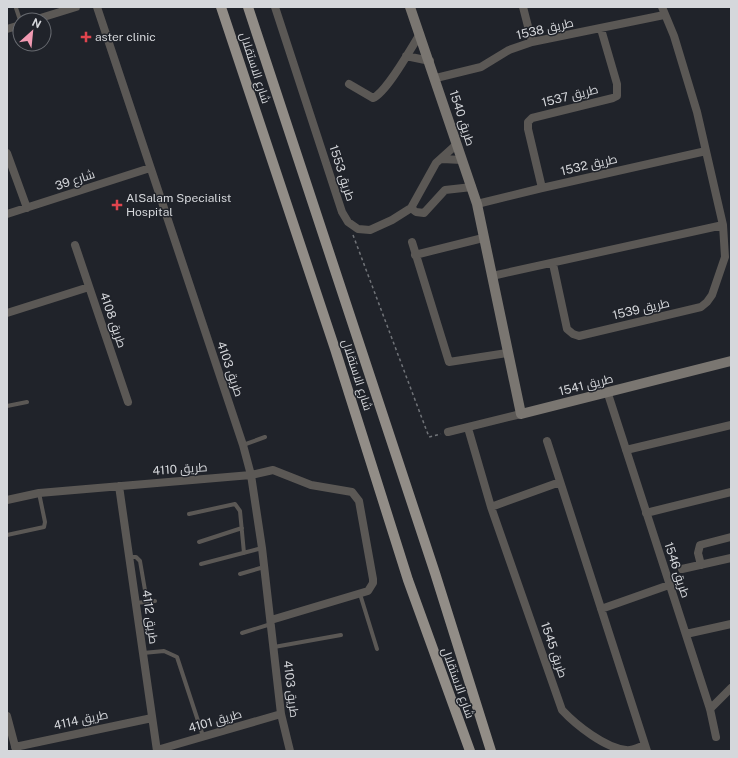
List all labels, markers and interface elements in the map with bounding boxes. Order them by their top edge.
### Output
north arrow [12,12,52,52]
text: N [30,16,43,30]
street label: طريق 1538 [515,16,575,42]
place label: aster clinic [95,30,156,44]
marker: aster clinic [80,31,92,43]
street label: شارع الاستقلال [236,31,273,106]
street label: طريق 1537 [540,82,600,110]
street label: طريق 1540 [446,88,478,148]
street label: طريق 1553 [326,143,358,203]
street label: طريق 1532 [559,152,619,178]
street label: شارع 39 [53,167,97,194]
place label: AlSalam Specialist Hospital [126,191,232,219]
marker: AlSalam Specialist Hospital [111,199,123,211]
street label: طريق 4108 [97,290,129,350]
street label: طريق 1539 [611,296,671,322]
street label: شارع الاستقلال [338,338,375,413]
street label: طريق 4103 [214,339,246,399]
street label: طريق 1541 [557,371,615,398]
street label: طريق 4110 [152,460,208,478]
street label: طريق 1546 [661,540,693,600]
street label: طريق 4112 [139,589,161,645]
street label: طريق 1545 [538,620,570,680]
street label: شارع الاستقلال [438,646,477,721]
street label: طريق 4103 [281,660,301,719]
street label: طريق 4114 [53,707,110,733]
street label: طريق 4101 [187,707,243,735]

